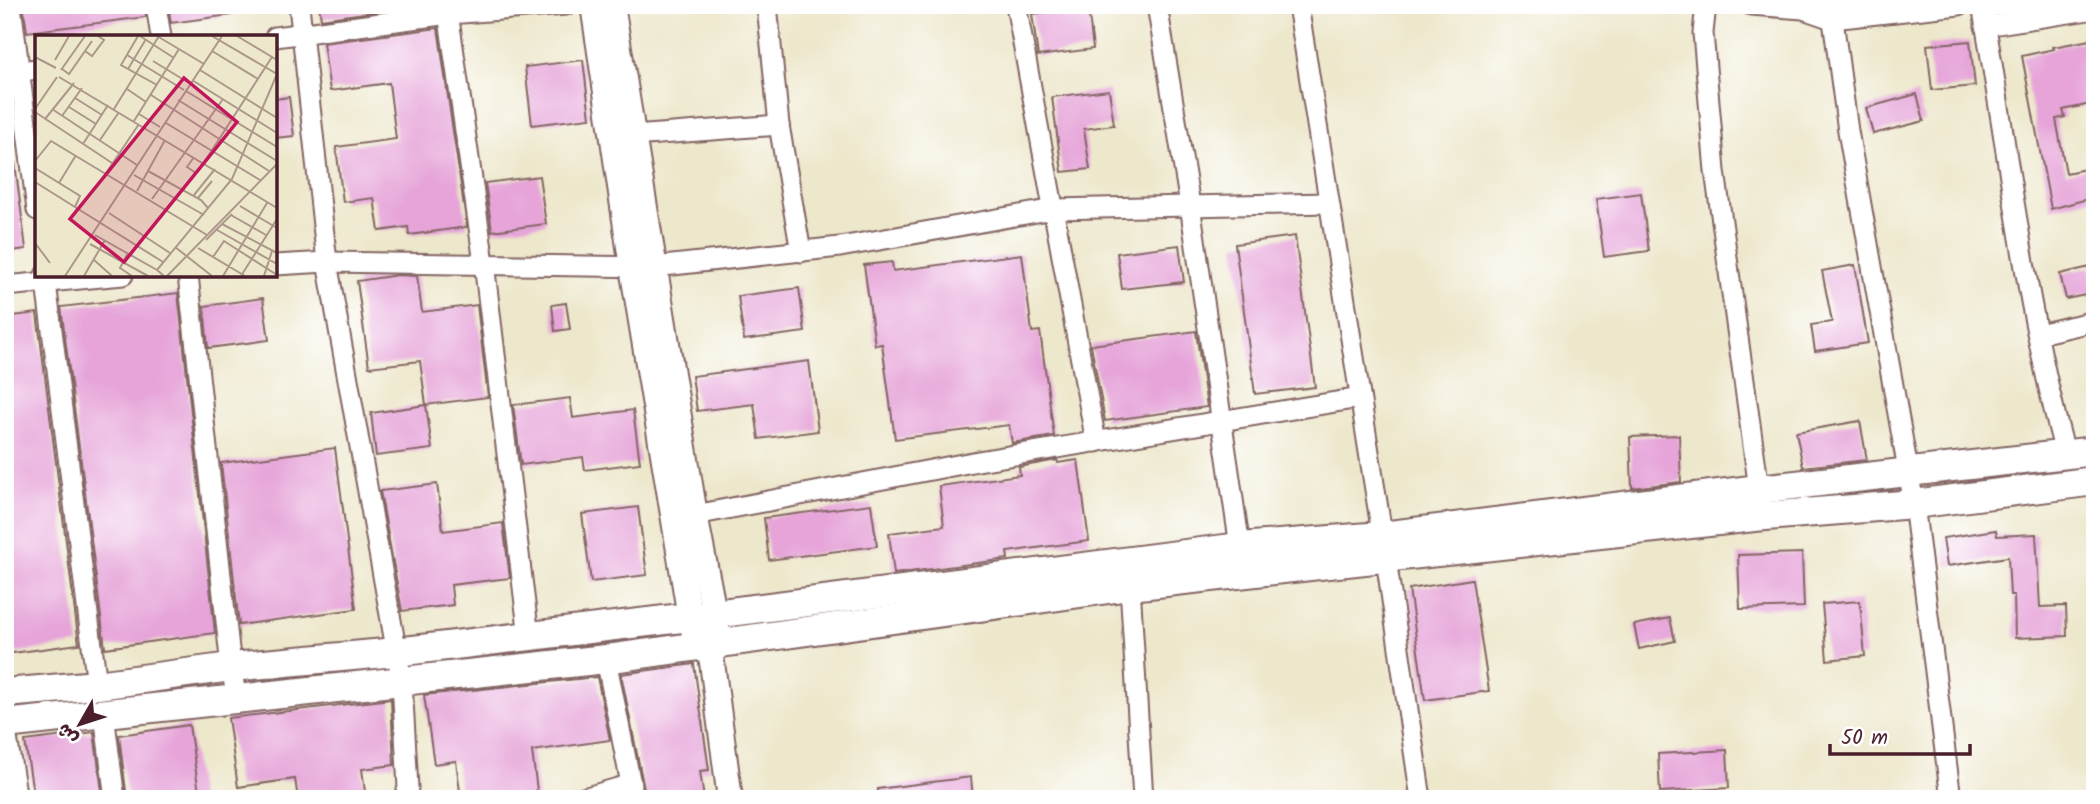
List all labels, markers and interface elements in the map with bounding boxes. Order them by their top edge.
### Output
inset map [35,35,276,276]
north arrow [46,688,116,758]
scale bar [1830,713,1970,757]
text: ش [50,716,87,751]
text: 50 m [1841,722,1888,755]

